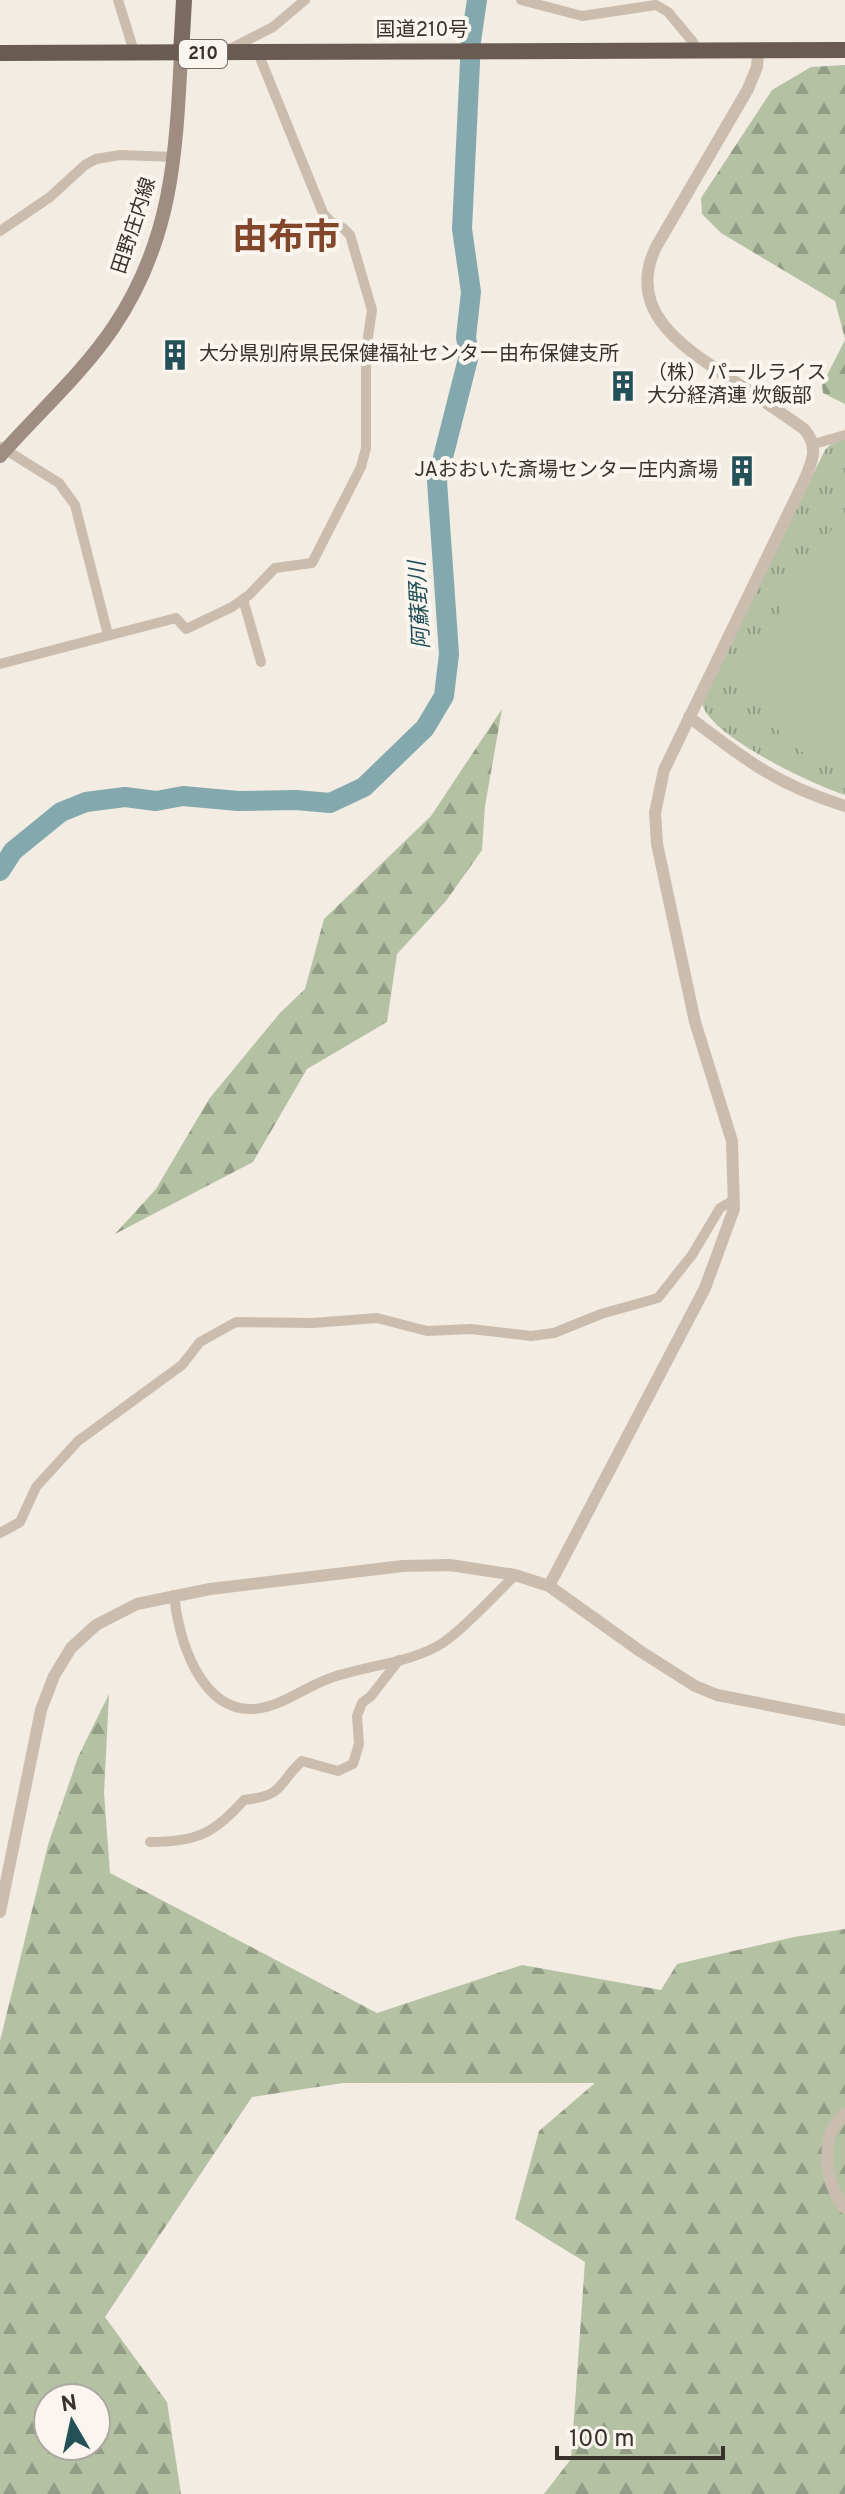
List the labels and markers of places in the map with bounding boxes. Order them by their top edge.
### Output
building icon: 大分県別府県民保健福祉センター由布保健支所 [158,338,192,372]
place label: 大分県別府県民保健福祉センター由布保健支所 [199,342,619,368]
place label: （株）パールライス 大分経済連 炊飯部 [647,361,826,410]
building icon: （株）パールライス 大分経済連 炊飯部 [606,369,640,403]
building icon: JAおおいた斎場センター庄内斎場 [725,454,759,488]
place label: JAおおいた斎場センター庄内斎場 [414,458,718,484]

